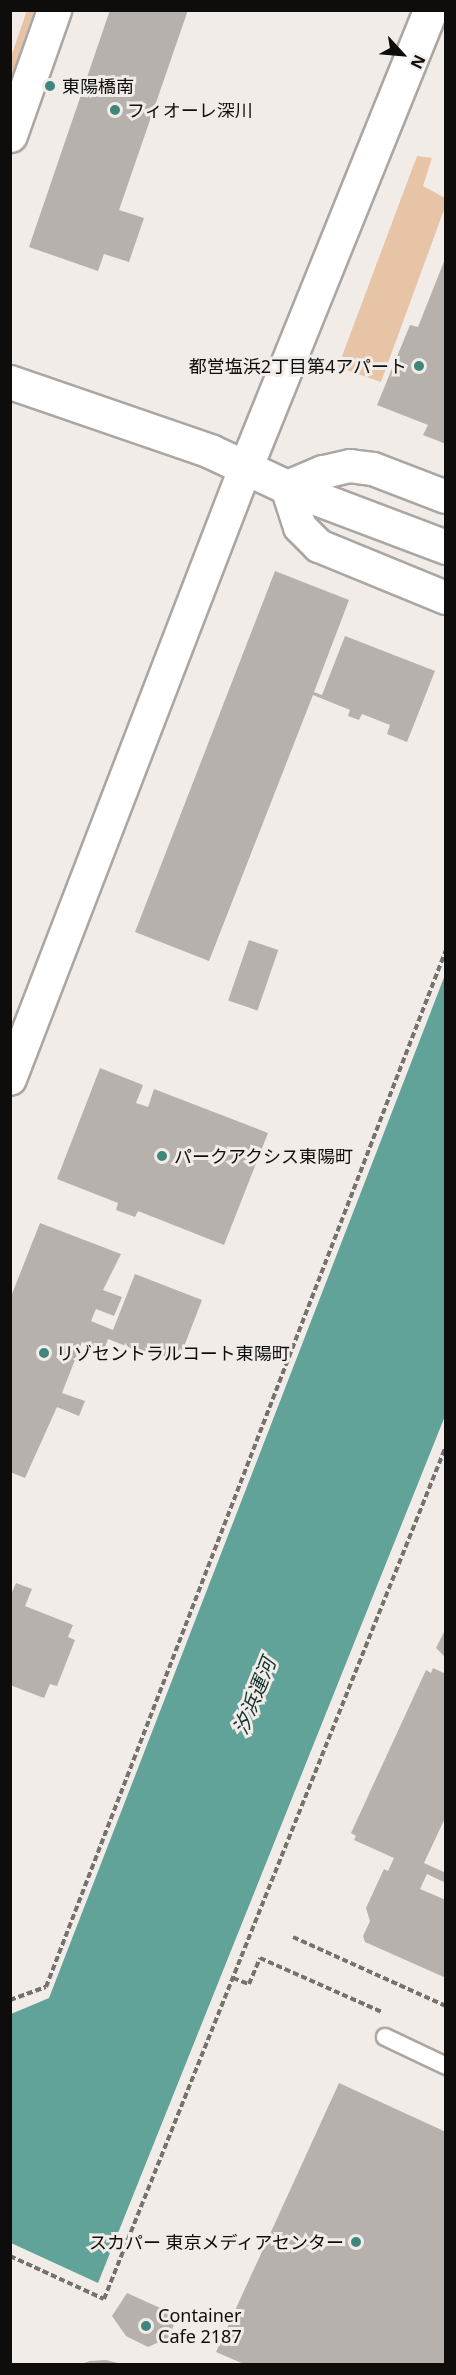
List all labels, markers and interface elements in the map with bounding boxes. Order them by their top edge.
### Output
north arrow [372,24,432,84]
text: N [405,51,431,73]
place label: 東陽橋南 [62,75,134,97]
marker: 東陽橋南 [43,79,57,93]
place label: フィオーレ深川 [127,99,253,121]
marker: フィオーレ深川 [108,103,122,117]
place label: 都営塩浜2丁目第4アパート [188,355,407,377]
marker: 都営塩浜2丁目第4アパート [412,359,426,373]
place label: パークアクシス東陽町 [174,1145,354,1167]
marker: パークアクシス東陽町 [155,1149,169,1163]
place label: リゾセントラルコート東陽町 [56,1342,290,1364]
marker: リゾセントラルコート東陽町 [37,1346,51,1360]
water label: 汐浜運河 [228,1654,280,1738]
place label: スカパー 東京メディアセンター [87,2231,344,2253]
marker: スカパー 東京メディアセンター [349,2235,363,2249]
place label: Container Cafe 2187 [158,2305,242,2348]
marker: Container Cafe 2187 [139,2319,153,2333]

